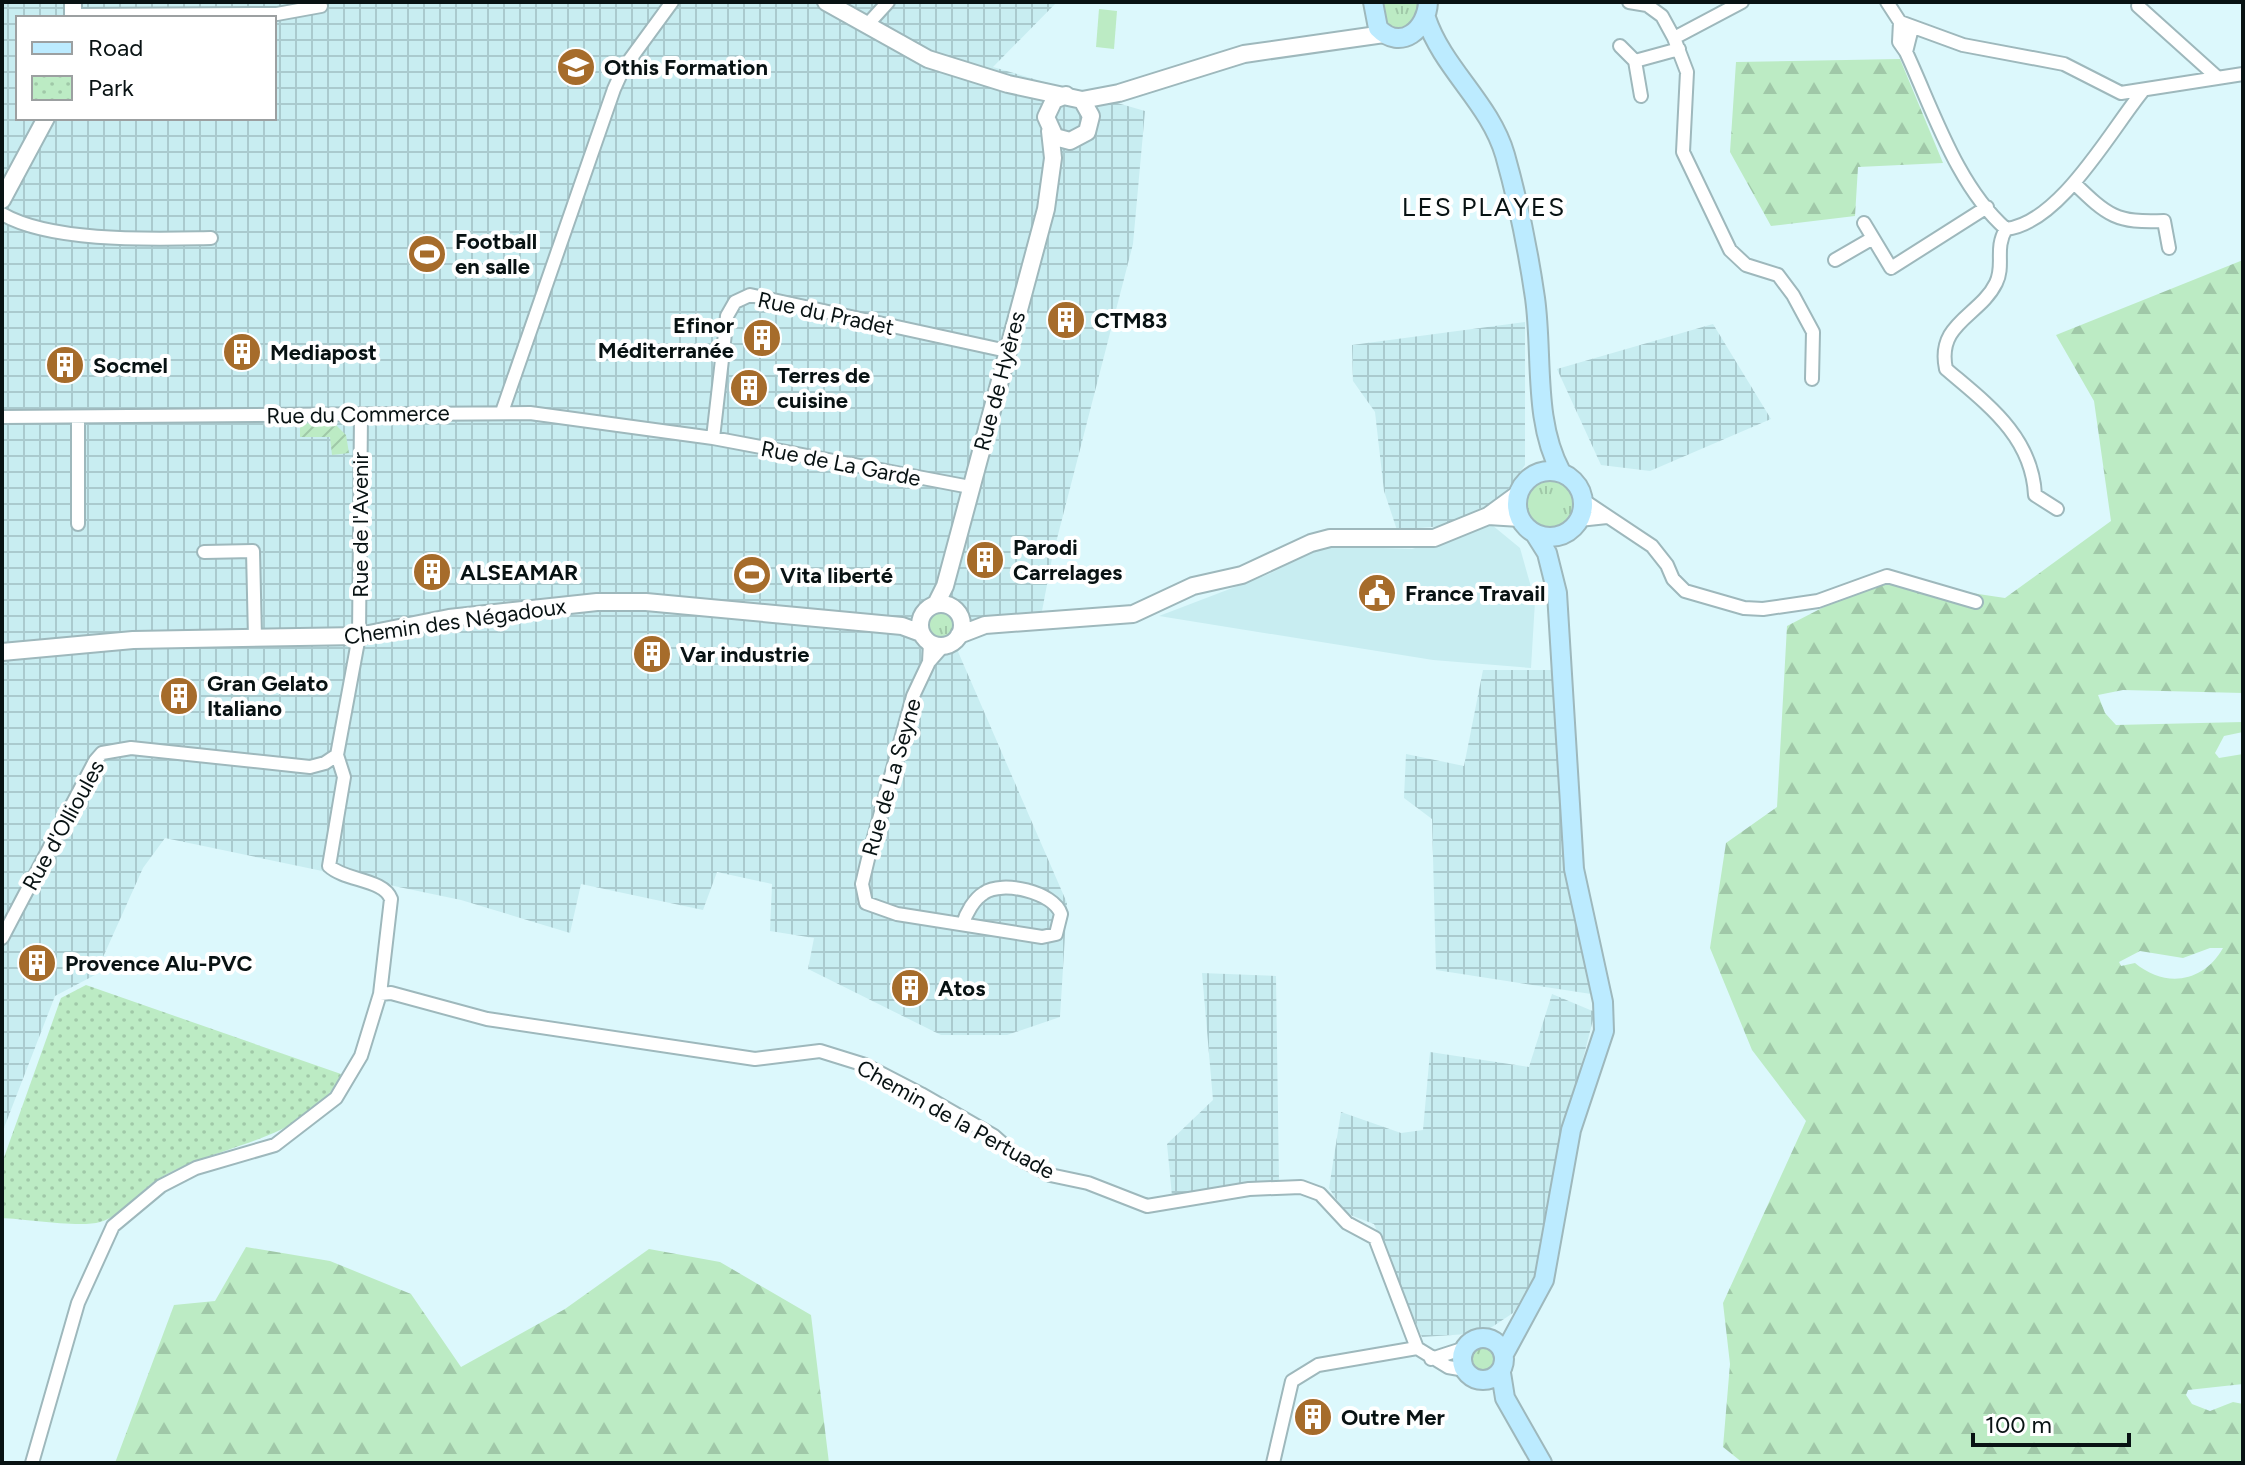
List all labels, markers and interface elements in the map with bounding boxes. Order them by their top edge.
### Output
legend [16,16,276,120]
text: Road [88,33,143,62]
school or university icon: Othis Formation [555,46,597,88]
place label: Othis Formation [604,54,768,81]
text: Park [88,73,134,102]
district label: LES PLAYES [1402,191,1566,223]
place label: Football en salle [455,228,537,280]
sports icon: Football en salle [406,233,448,275]
street label: Rue du Pradet [755,286,897,341]
building icon: CTM83 [1045,299,1087,341]
place label: CTM83 [1094,307,1167,334]
street label: Rue de Hyères [968,308,1031,454]
place label: Efinor Méditerranée [598,312,735,364]
building icon: Efinor Méditerranée [741,317,783,359]
building icon: Mediapost [221,331,263,373]
place label: Mediapost [270,339,377,366]
building icon: Socmel [44,344,86,386]
place label: Socmel [93,352,168,379]
place label: Terres de cuisine [777,362,870,414]
building icon: Terres de cuisine [728,367,770,409]
street label: Rue du Commerce [266,399,450,430]
street label: Rue de La Garde [759,435,923,492]
street label: Rue de l'Avenir [347,452,374,598]
place label: Parodi Carrelages [1013,534,1122,586]
building icon: Parodi Carrelages [964,539,1006,581]
building icon: ALSEAMAR [411,551,453,593]
sports icon: Vita liberté [731,554,773,596]
place label: ALSEAMAR [460,559,578,586]
place label: Vita liberté [780,562,893,589]
public building icon: France Travail [1356,572,1398,614]
place label: France Travail [1405,580,1546,607]
street label: Chemin des Négadoux [342,592,568,650]
building icon: Var industrie [631,633,673,675]
place label: Var industrie [680,641,810,668]
place label: Gran Gelato Italiano [207,670,328,722]
building icon: Gran Gelato Italiano [158,675,200,717]
street label: Rue de La Seyne [856,695,927,859]
street label: Rue d'Ollioules [17,755,110,895]
building icon: Provence Alu-PVC [16,942,58,984]
place label: Provence Alu-PVC [65,950,253,977]
building icon: Atos [889,967,931,1009]
place label: Atos [938,975,985,1002]
street label: Chemin de la Pertuade [852,1054,1059,1185]
building icon: Outre Mer [1292,1396,1334,1438]
scale bar [1973,1397,2129,1447]
place label: Outre Mer [1341,1404,1445,1431]
text: 100 m [1985,1410,2052,1439]

